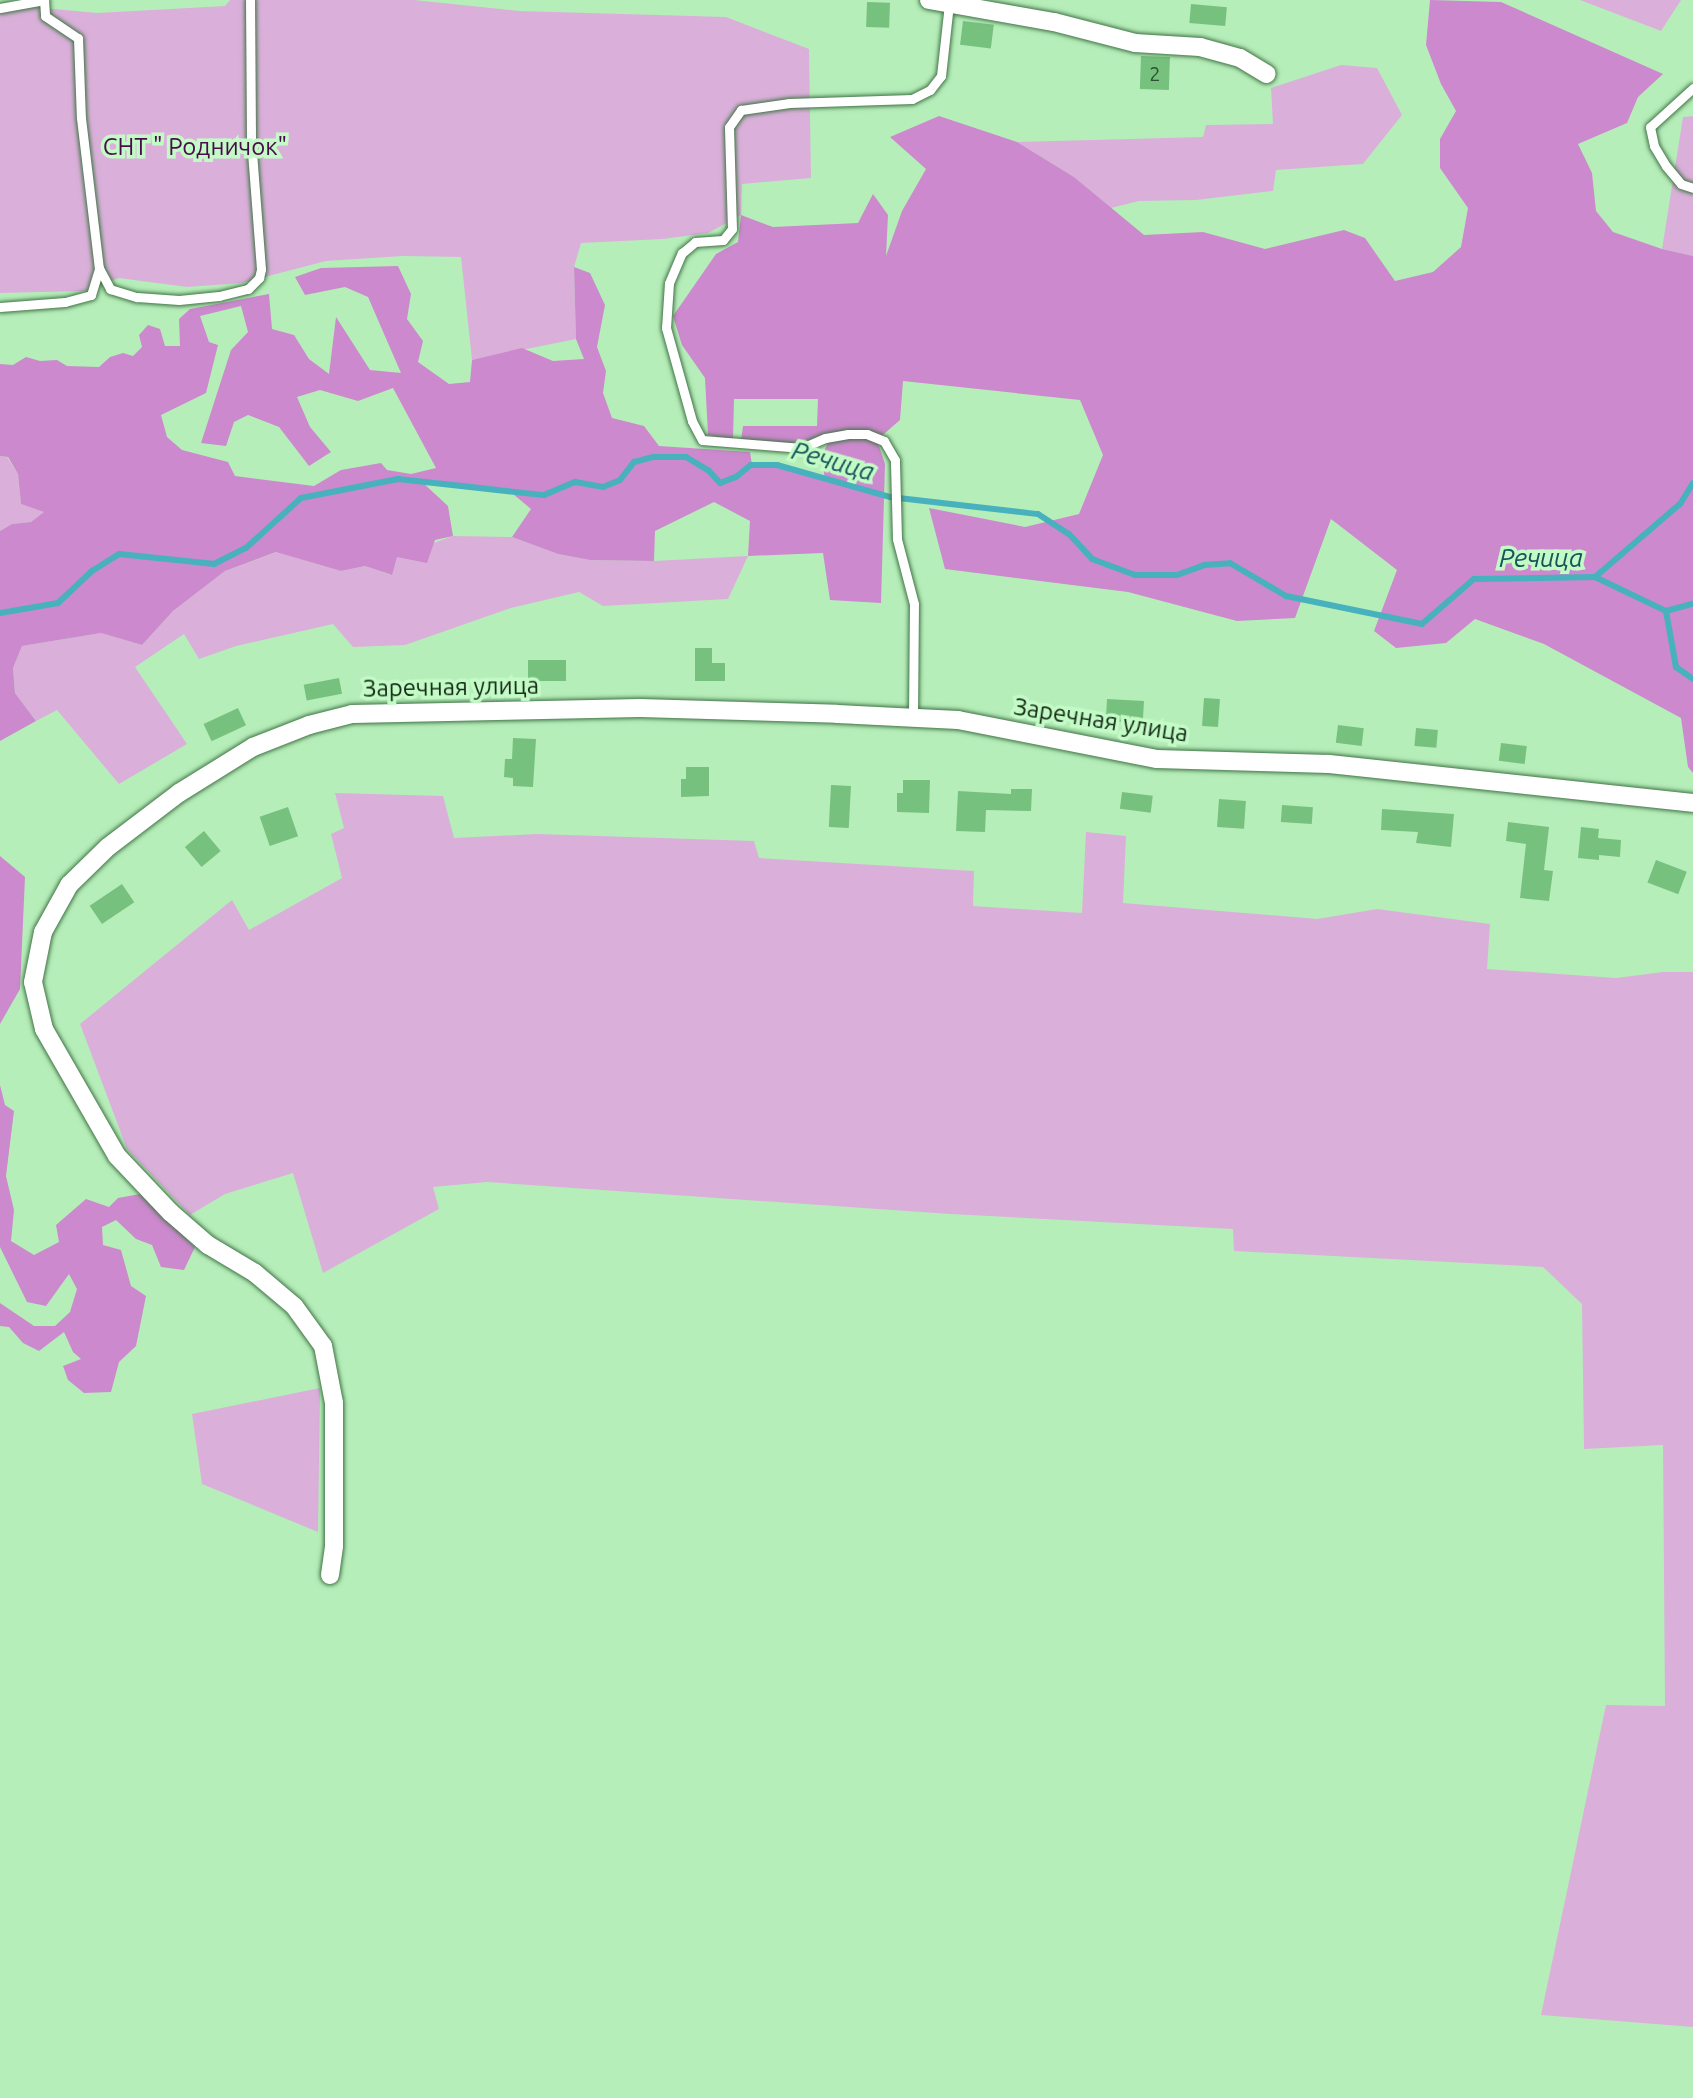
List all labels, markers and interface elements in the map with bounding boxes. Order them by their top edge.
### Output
house number: 2 [1149,61,1161,85]
park label: СНТ " Родничок" [103,133,287,161]
water label: Речица [788,434,878,488]
water label: Речица [1499,542,1583,574]
street label: Заречная улица [363,671,539,703]
street label: Заречная улица [1012,692,1190,748]

